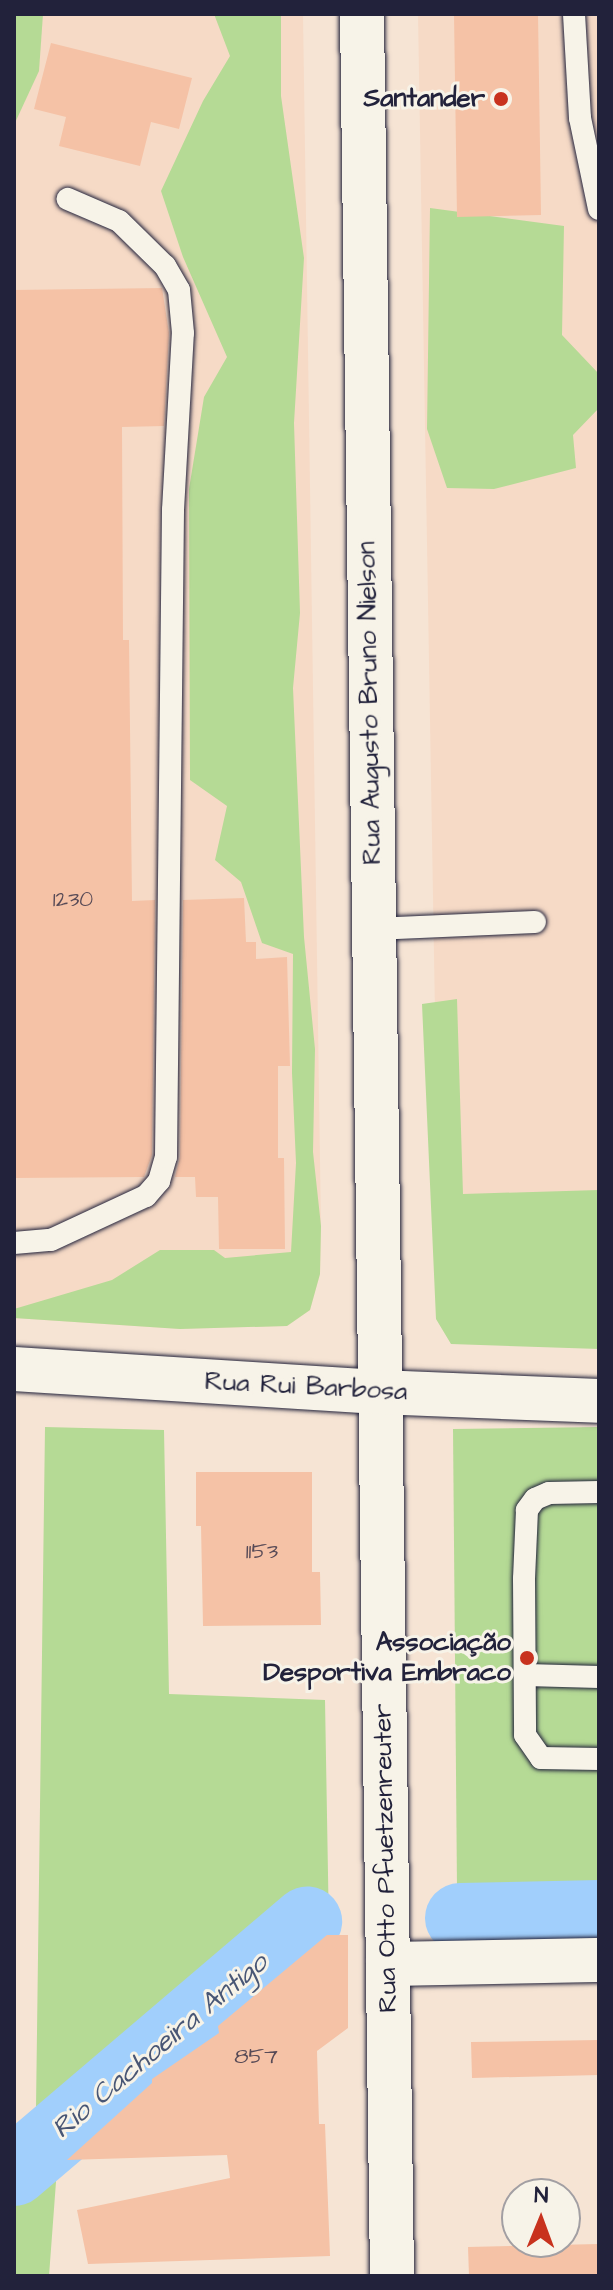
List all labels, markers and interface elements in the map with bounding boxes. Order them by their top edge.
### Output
place label: Santander [364,83,485,115]
marker: Santander [492,90,510,108]
street label: Rua Augusto Bruno Nielson [352,541,388,865]
house number: 1230 [53,887,93,913]
street label: Rua Rui Barbosa [204,1366,408,1408]
house number: 1153 [246,1539,278,1565]
place label: Associação Desportiva Embraco [263,1627,511,1688]
marker: Associação Desportiva Embraco [518,1649,536,1667]
street label: Rua Otto Pfuetzenreuter [368,1703,404,2013]
water label: Rio Cachoeira Antigo [46,1946,274,2146]
house number: 857 [234,2044,278,2070]
north arrow [501,2178,581,2258]
text: N [534,2180,549,2211]

